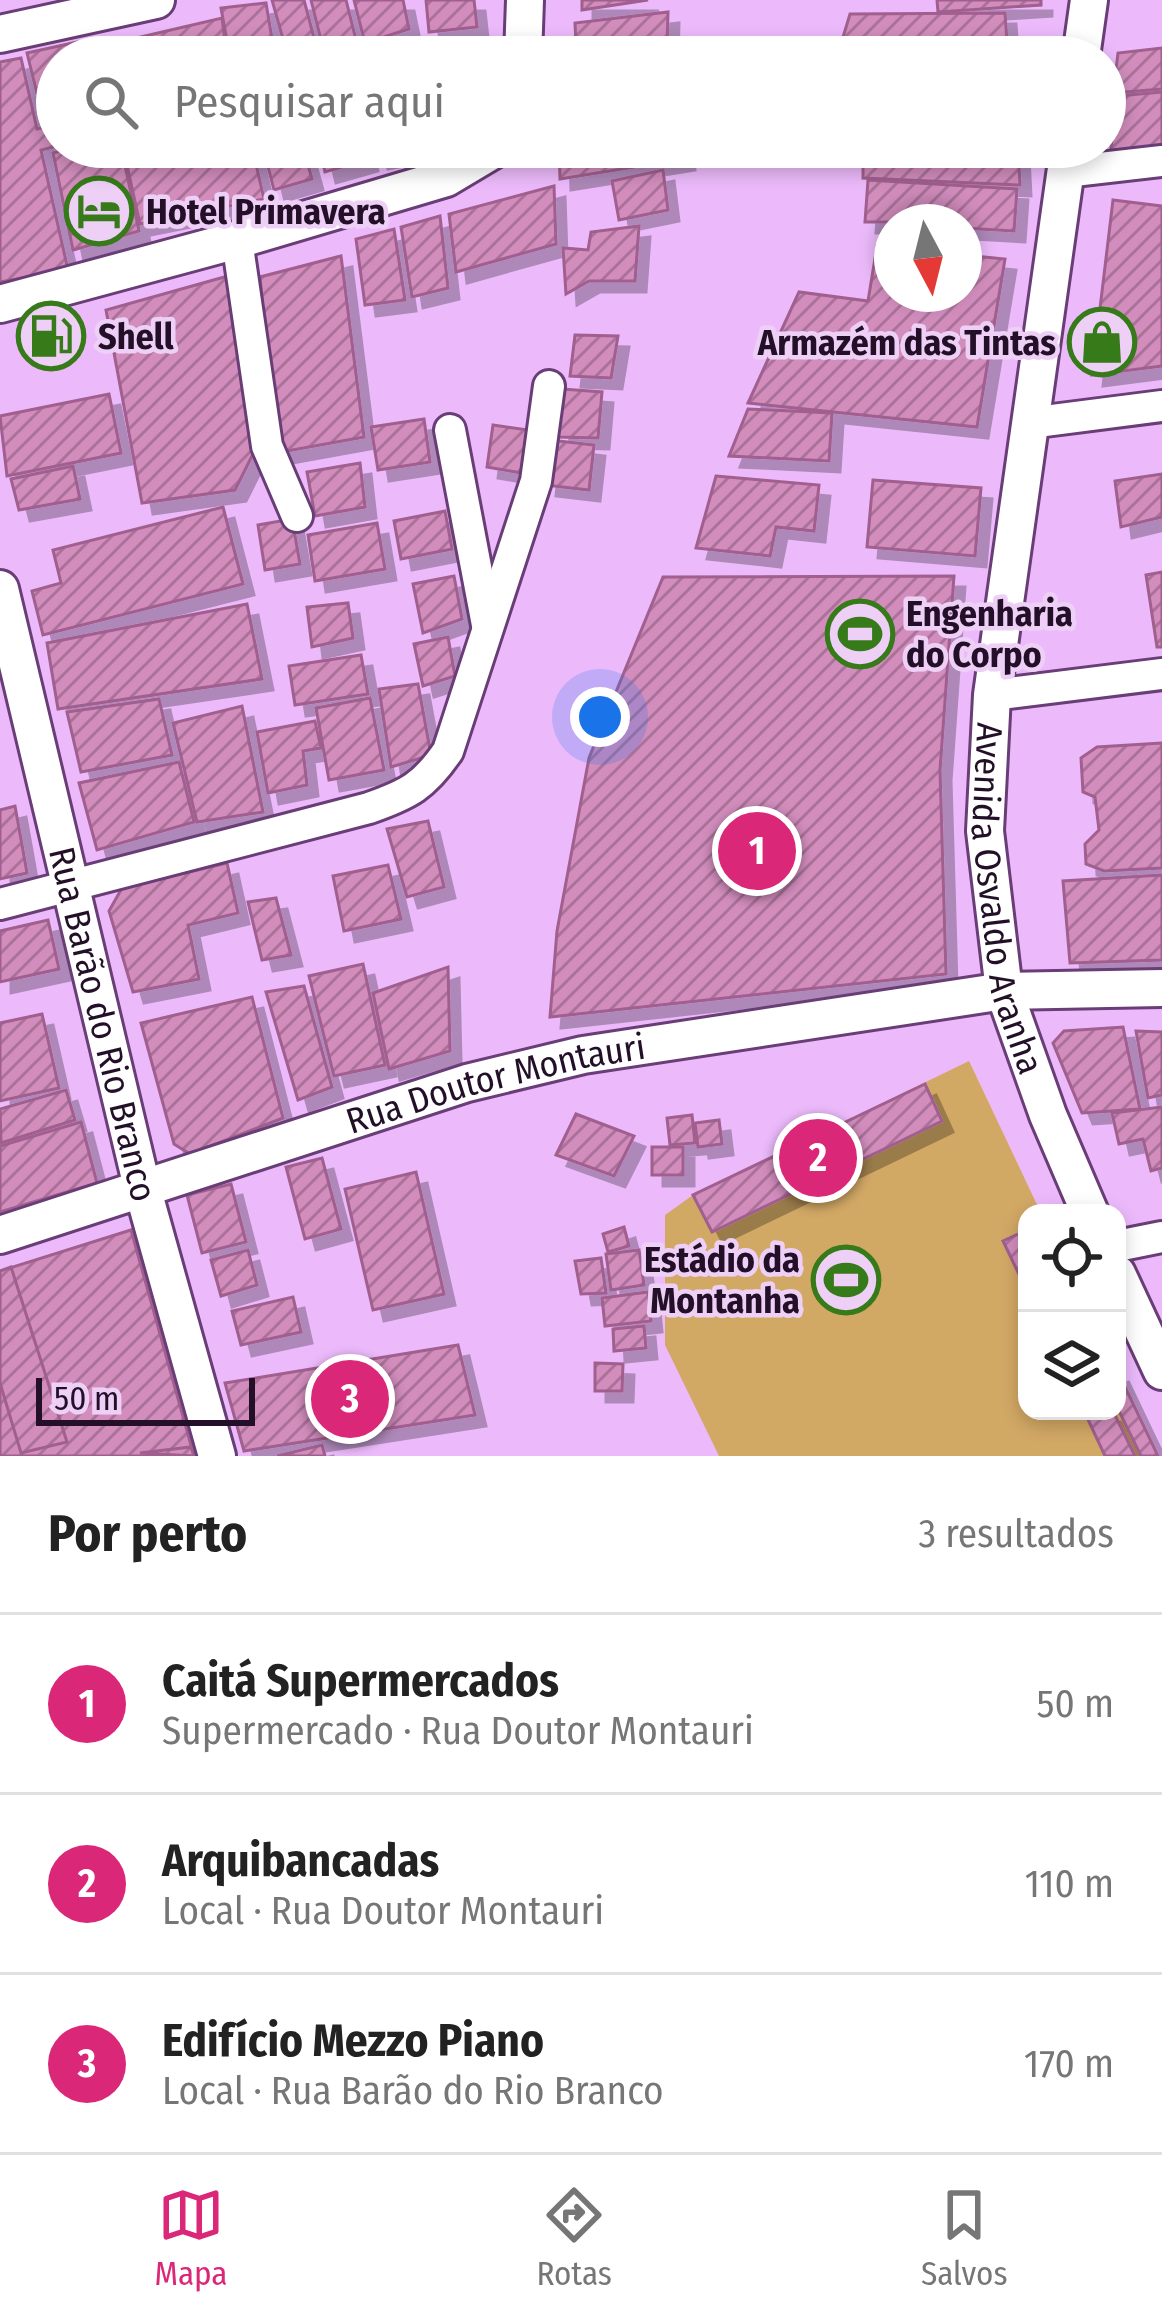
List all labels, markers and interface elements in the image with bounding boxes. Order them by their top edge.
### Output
search box [36,36,1126,168]
icon: search [78,69,144,135]
text: Pesquisar aqui [174,75,445,129]
hotel icon: Hotel Primavera [64,176,134,246]
place label: Hotel Primavera [146,190,386,234]
north arrow [874,204,982,312]
fuel station icon: Shell [16,301,86,371]
shop icon: Armazém das Tintas [1067,307,1137,377]
place label: Shell [98,315,174,359]
place label: Armazém das Tintas [757,321,1056,365]
place label: Engenharia do Corpo [906,592,1073,677]
sports icon: Engenharia do Corpo [825,599,895,669]
your location [570,687,630,747]
street label: Avenida Osvaldo Aranha [961,721,1053,1080]
pin: 1 [718,806,796,896]
street label: Rua Barão do Rio Branco [39,843,166,1206]
street label: Rua Doutor Montauri [341,1025,648,1144]
pin: 2 [779,1113,857,1203]
map controls [1018,1204,1126,1420]
button: locate [1018,1204,1126,1312]
place label: Estádio da Montanha [644,1238,800,1323]
sports icon: Estádio da Montanha [811,1245,881,1315]
button: layers [1018,1312,1126,1420]
pin: 3 [311,1354,389,1444]
scale bar [36,1372,255,1425]
text: 50 m [54,1379,119,1419]
text: Por perto [48,1503,247,1565]
text: 3 resultados [918,1511,1114,1557]
text: Caitá Supermercados [162,1654,559,1708]
text: 1 [79,1681,95,1727]
text: 50 m [1037,1681,1114,1727]
text: Supermercado · Rua Doutor Montauri [162,1708,754,1754]
text: Arquibancadas [162,1834,439,1888]
text: 2 [78,1861,96,1907]
text: 110 m [1025,1861,1114,1907]
text: Local · Rua Doutor Montauri [162,1888,604,1934]
text: Edifício Mezzo Piano [162,2014,544,2068]
text: 3 [78,2041,96,2087]
text: 170 m [1024,2041,1114,2087]
text: Local · Rua Barão do Rio Branco [162,2068,664,2114]
tab: Mapa [154,2182,228,2294]
tab: Rotas [536,2182,612,2294]
tab: Salvos [921,2182,1007,2294]

